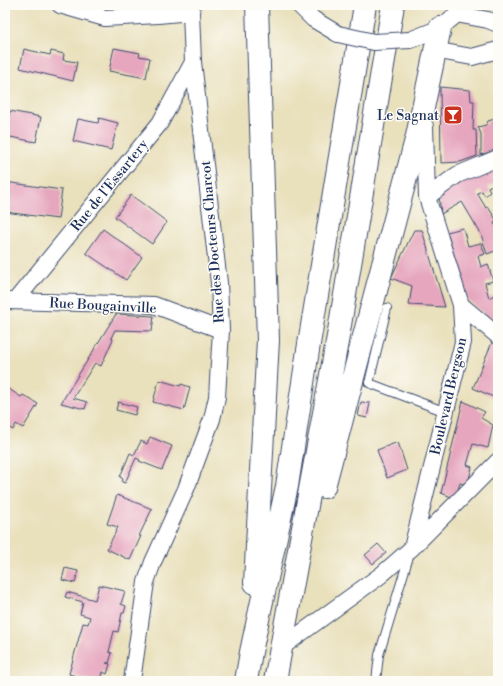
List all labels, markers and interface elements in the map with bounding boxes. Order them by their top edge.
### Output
bar icon: Le Sagnat [442,104,464,126]
place label: Le Sagnat [377,107,439,125]
street label: Rue de l'Essartery [67,136,153,235]
street label: Rue des Docteurs Charcot [197,160,229,324]
street label: Rue Bougainville [49,294,157,318]
street label: Boulevard Bergson [426,335,471,458]

